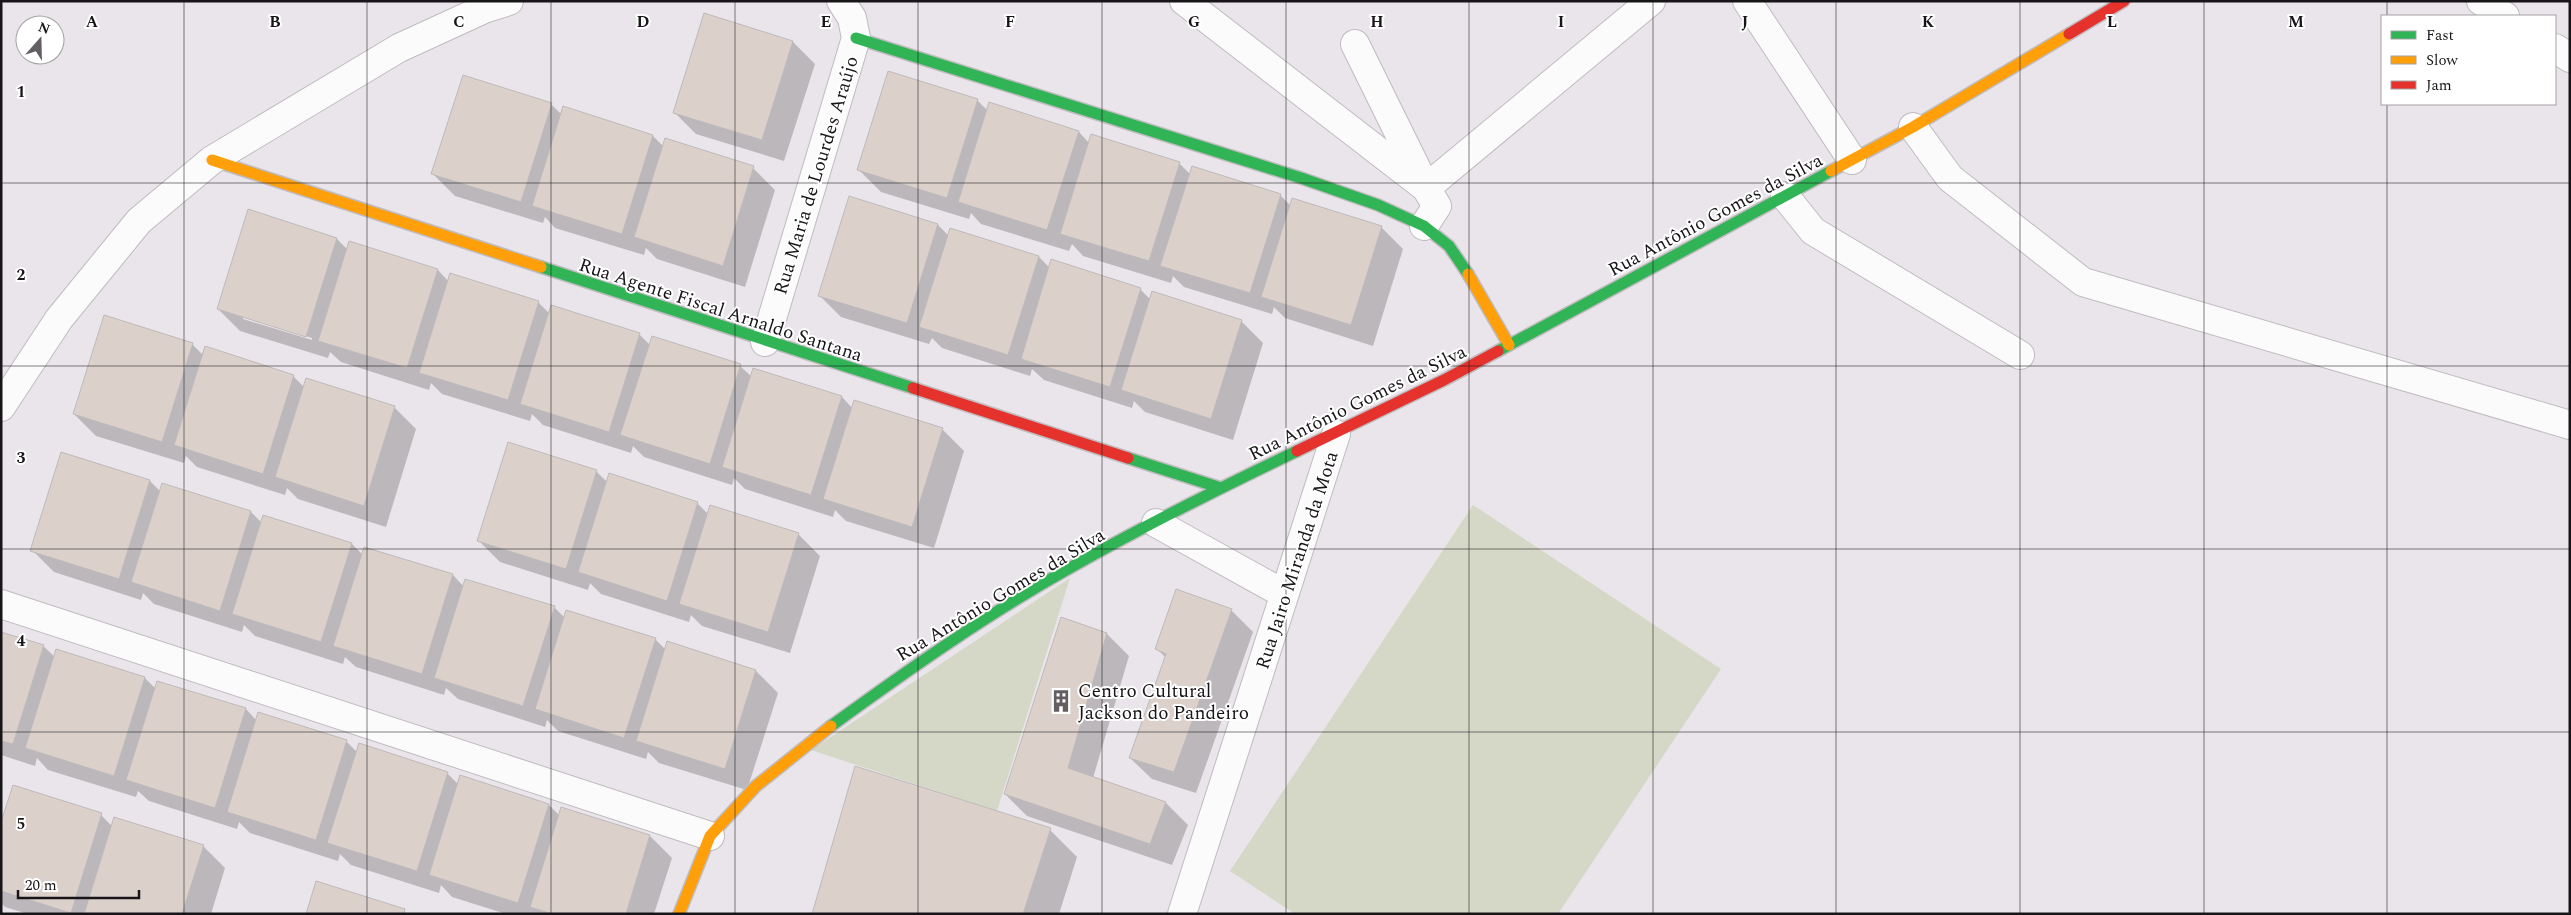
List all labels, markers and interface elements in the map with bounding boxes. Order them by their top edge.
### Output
text: A [86,10,99,34]
text: B [269,10,281,34]
text: C [453,10,465,34]
text: D [637,10,650,34]
text: E [821,10,831,34]
text: F [1005,10,1015,34]
text: G [1188,10,1200,34]
text: H [1370,10,1384,34]
text: I [1558,10,1564,34]
text: J [1742,10,1749,34]
text: K [1922,10,1935,34]
text: L [2107,10,2117,34]
text: M [2288,10,2304,34]
north arrow [15,15,65,65]
legend [2381,15,2556,105]
text: N [35,16,53,40]
text: Fast [2426,24,2454,47]
text: Slow [2426,49,2458,72]
street label: Rua Maria de Lourdes Araújo [766,52,867,298]
text: Jam [2426,74,2452,97]
text: 1 [17,80,25,104]
street label: Rua Antônio Gomes da Silva [1603,146,1829,284]
street label: Rua Agente Fiscal Arnaldo Santana [575,251,867,370]
text: 2 [17,263,26,287]
street label: Rua Antônio Gomes da Silva [1244,338,1472,469]
text: 3 [17,446,26,470]
street label: Rua Jairo Miranda da Mota [1248,447,1347,673]
street label: Rua Antônio Gomes da Silva [891,521,1111,669]
text: 4 [17,629,26,653]
place label: Centro Cultural Jackson do Pandeiro [1078,677,1249,728]
building icon: Centro Cultural Jackson do Pandeiro [1048,688,1074,714]
text: 5 [17,812,25,836]
scale bar [18,868,139,900]
text: 20 m [25,874,57,897]

